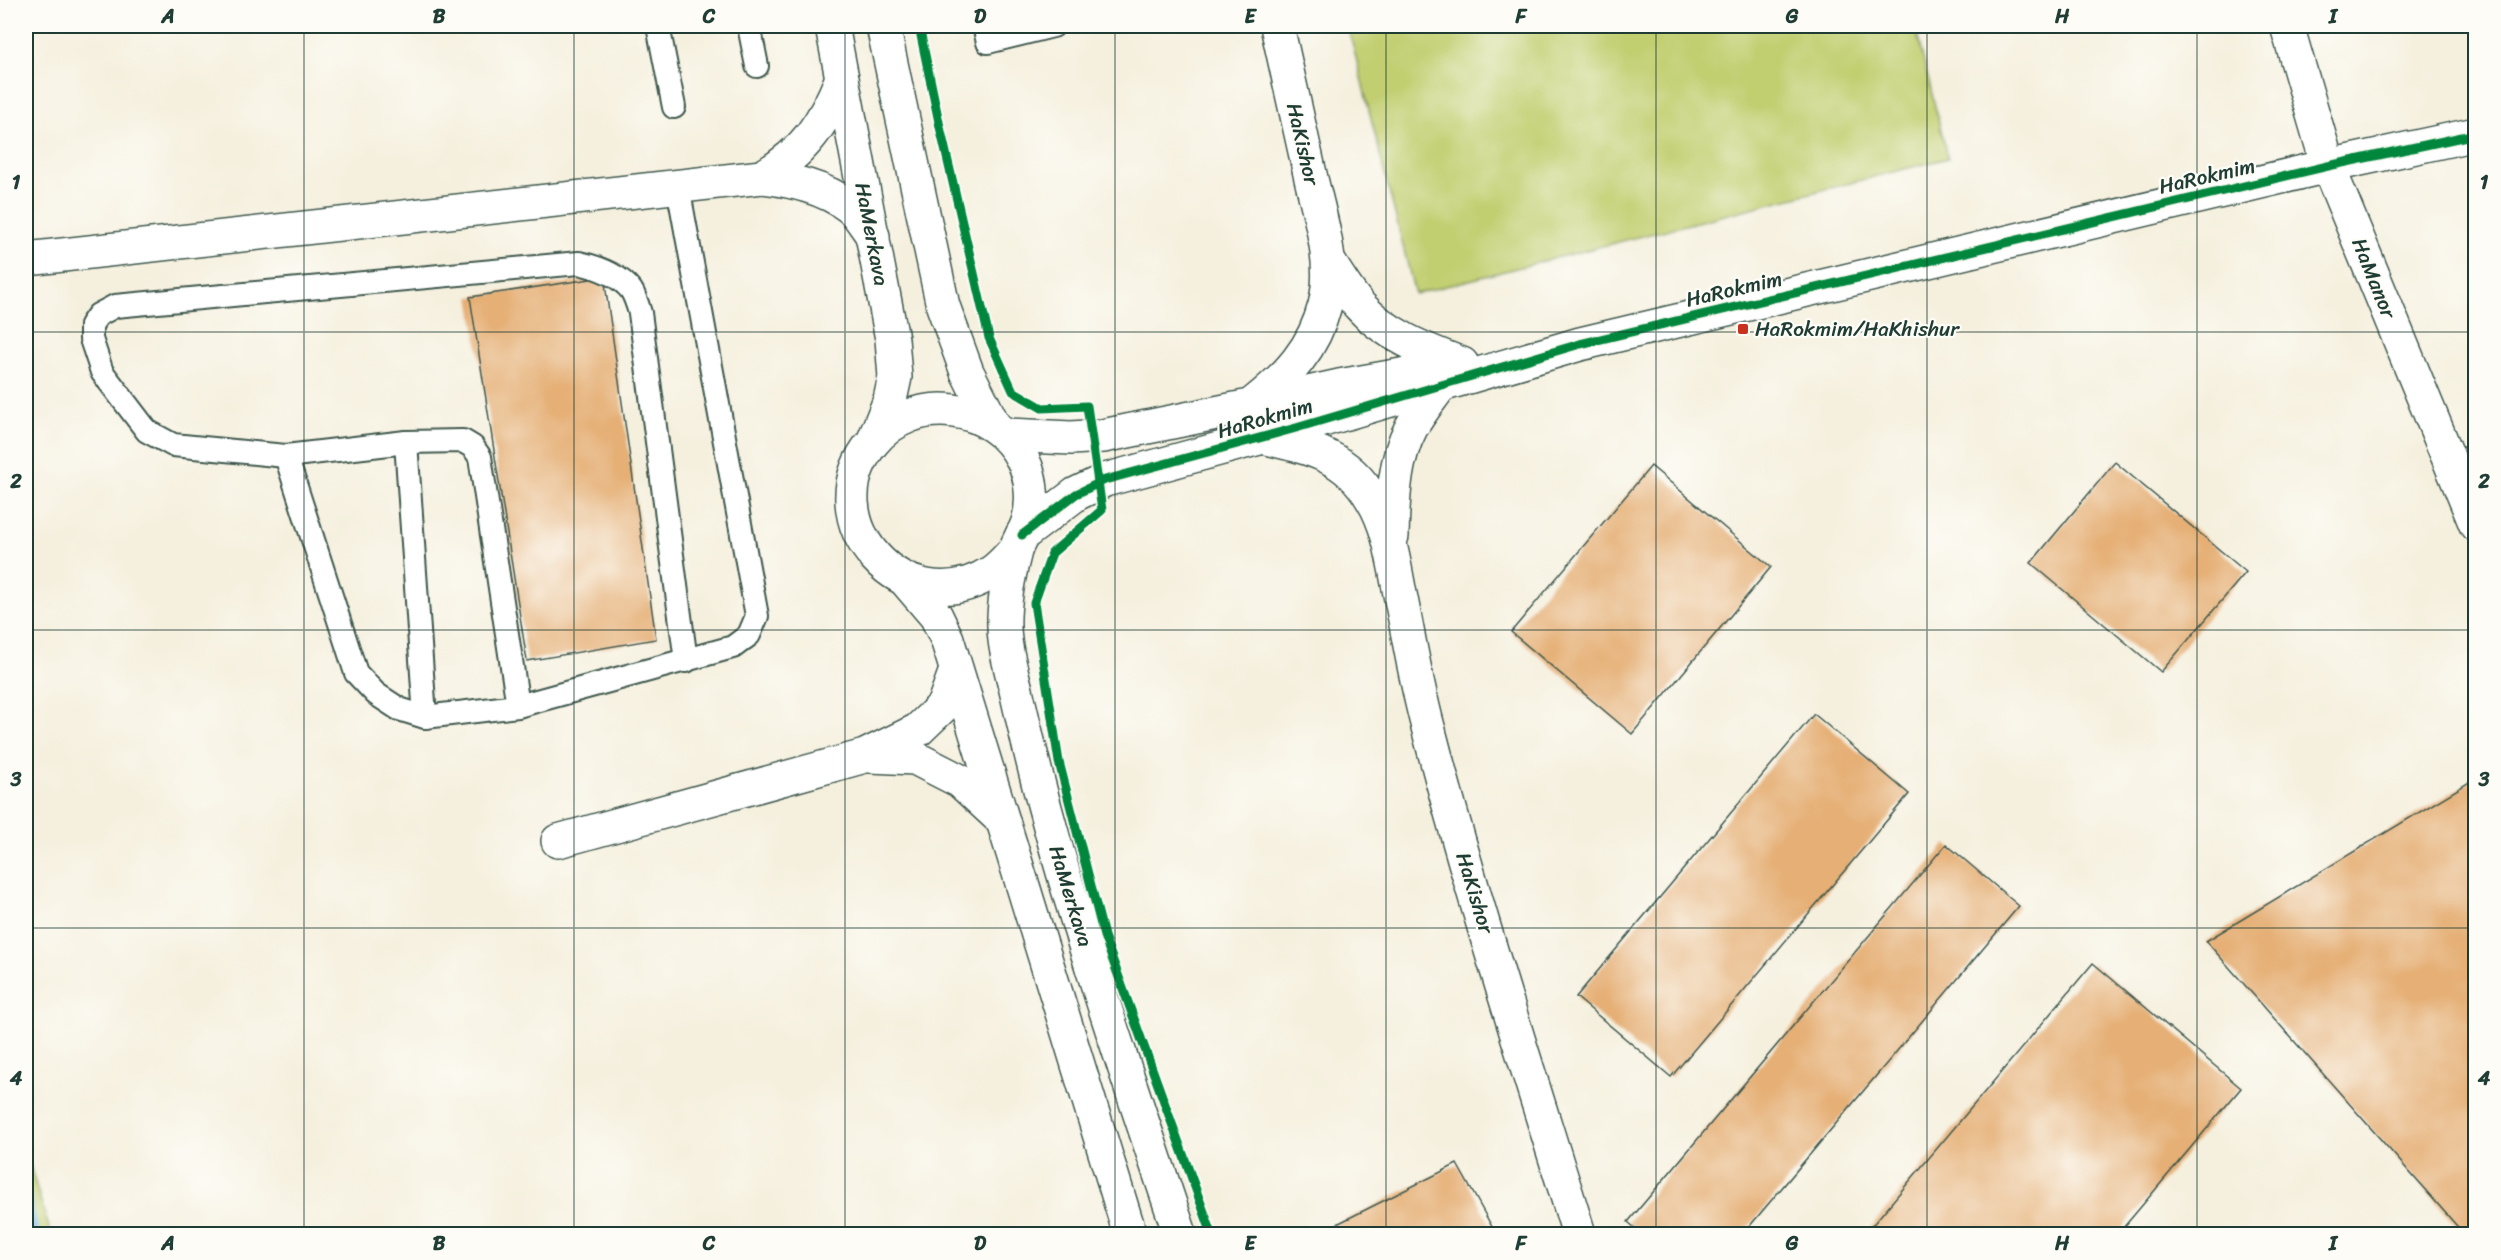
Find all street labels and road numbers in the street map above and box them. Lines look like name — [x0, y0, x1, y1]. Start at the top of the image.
street label: HaKishor — [1275, 99, 1331, 190]
street label: HaRokmim — [2155, 146, 2259, 206]
street label: HaMerkava — [843, 179, 901, 289]
street label: HaManor — [2341, 232, 2408, 325]
street label: HaRokmim — [1682, 259, 1786, 319]
street label: HaRokmim — [1213, 386, 1317, 450]
street label: HaMerkava — [1038, 840, 1105, 952]
street label: HaKishor — [1445, 847, 1506, 940]

